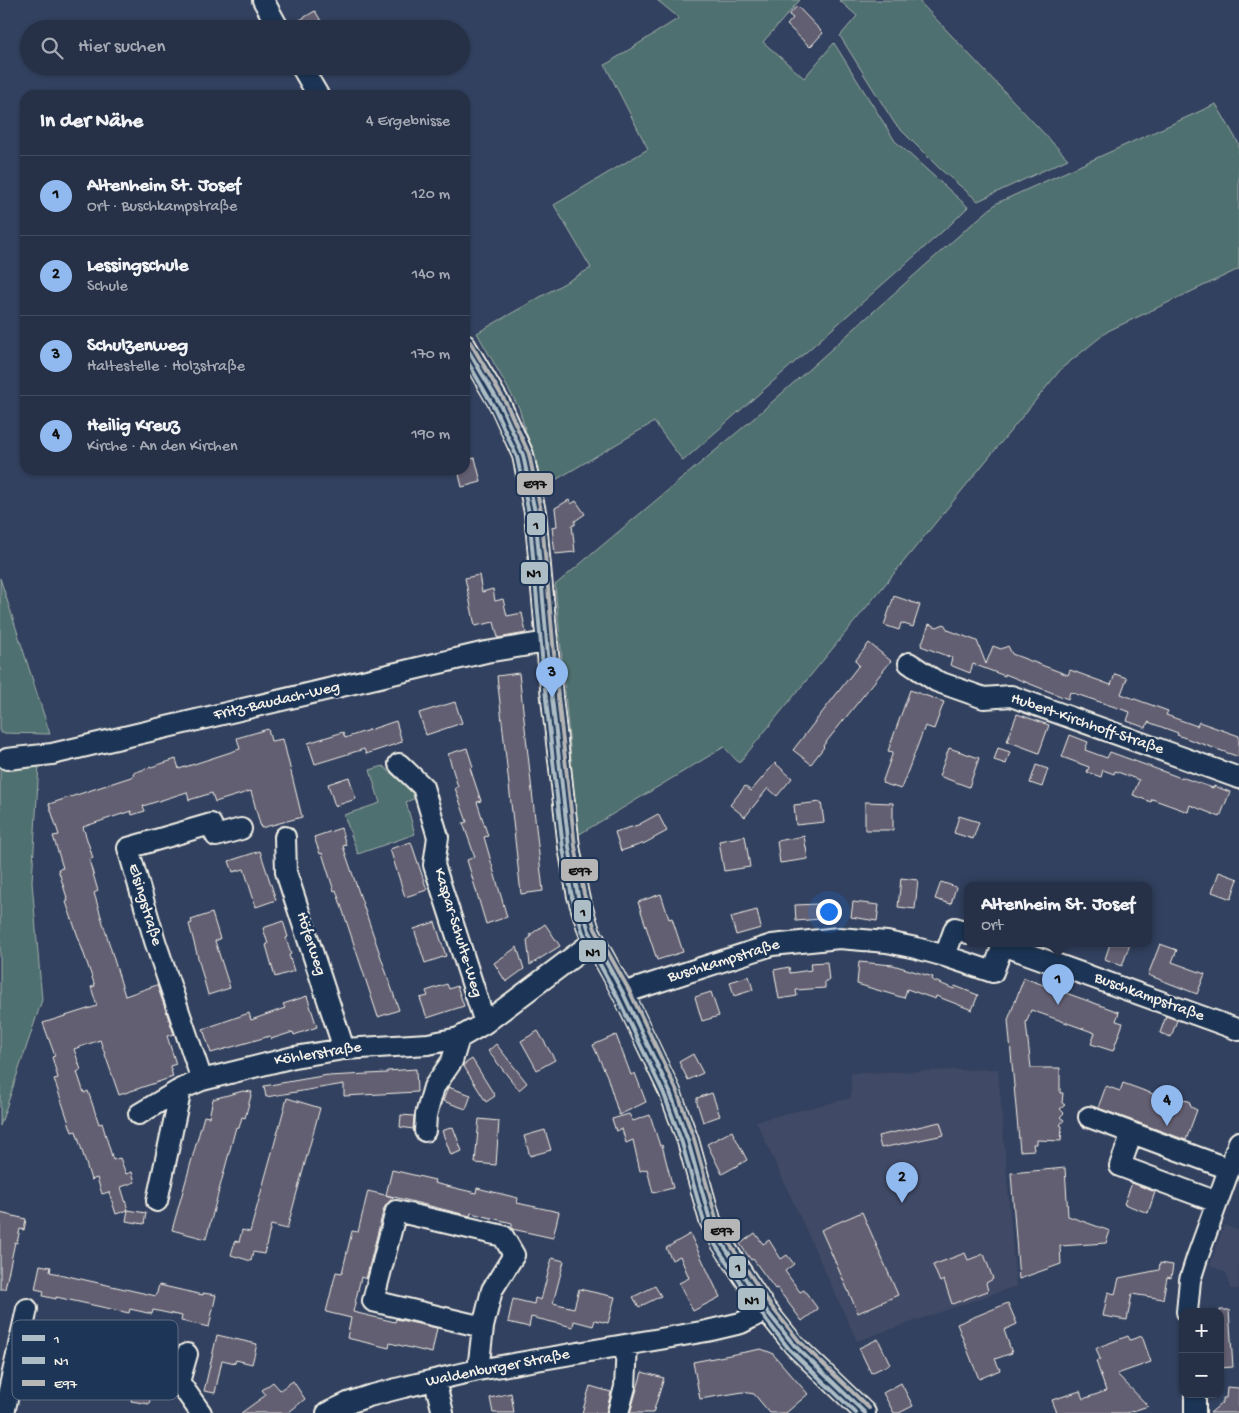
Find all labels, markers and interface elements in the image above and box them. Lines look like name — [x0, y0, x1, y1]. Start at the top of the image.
search box — [20, 20, 470, 75]
icon: search — [38, 34, 66, 62]
text: Hier suchen — [78, 36, 165, 59]
text: In der Nähe — [40, 110, 143, 135]
text: 4 Ergebnisse — [366, 113, 450, 132]
text: Altenheim St. Josef — [87, 175, 241, 198]
text: 1 — [53, 186, 59, 205]
text: 120 m — [411, 186, 450, 205]
text: Ort · Buschkampstraße — [87, 198, 237, 217]
text: Lessingschule — [87, 255, 188, 278]
text: 2 — [52, 266, 60, 285]
text: 140 m — [412, 266, 450, 285]
text: Schule — [87, 278, 128, 297]
text: Schulzenweg — [87, 335, 188, 358]
text: 3 — [52, 346, 60, 365]
text: 170 m — [411, 346, 450, 365]
text: Haltestelle · Holzstraße — [87, 358, 245, 377]
text: Heilig Kreuz — [87, 415, 180, 438]
text: 4 — [52, 426, 60, 445]
text: 190 m — [411, 426, 450, 445]
text: Kirche · An den Kirchen — [87, 438, 238, 457]
line badge: E97 — [516, 472, 554, 496]
text: E97 — [523, 477, 547, 494]
line badge: 1 — [526, 512, 546, 536]
text: 1 — [532, 518, 539, 535]
line badge: N1 — [520, 561, 549, 585]
text: N1 — [527, 566, 542, 583]
pin: 3 — [536, 657, 568, 698]
street label: Fritz-Baudach-Weg — [211, 678, 342, 726]
street label: Hubert-Kirchhoff-Straße — [1008, 690, 1167, 760]
line badge: E97 — [560, 858, 599, 882]
street label: Elsingstraße — [123, 862, 166, 949]
text: E97 — [568, 864, 592, 881]
street label: Kaspar-Schulte-Weg — [428, 866, 486, 1000]
popup — [964, 882, 1152, 947]
text: Altenheim St. Josef — [981, 894, 1135, 917]
line badge: 1 — [573, 899, 592, 923]
your location — [816, 899, 842, 925]
text: 1 — [579, 905, 586, 922]
street label: Höferweg — [291, 910, 329, 978]
text: Ort — [981, 917, 1003, 936]
street label: Buschkampstraße — [665, 936, 783, 988]
line badge: N1 — [578, 939, 607, 963]
text: N1 — [586, 945, 601, 962]
pin: 1 — [1042, 964, 1074, 1005]
street label: Buschkampstraße — [1090, 969, 1207, 1027]
street label: Köhlerstraße — [273, 1039, 364, 1071]
pin: 4 — [1151, 1085, 1183, 1126]
pin: 2 — [886, 1162, 918, 1203]
line badge: E97 — [703, 1218, 741, 1242]
text: E97 — [710, 1224, 734, 1241]
line badge: 1 — [728, 1255, 747, 1279]
text: 1 — [734, 1260, 741, 1277]
line badge: N1 — [737, 1287, 766, 1311]
text: N1 — [745, 1293, 760, 1310]
map controls — [1179, 1308, 1224, 1398]
button: + — [1179, 1308, 1224, 1353]
legend — [12, 1320, 178, 1400]
text: 1 — [53, 1332, 60, 1349]
street label: Waldenburger Straße — [424, 1346, 572, 1392]
button: − — [1179, 1353, 1224, 1398]
text: N1 — [54, 1354, 69, 1371]
text: E97 — [54, 1377, 78, 1394]

